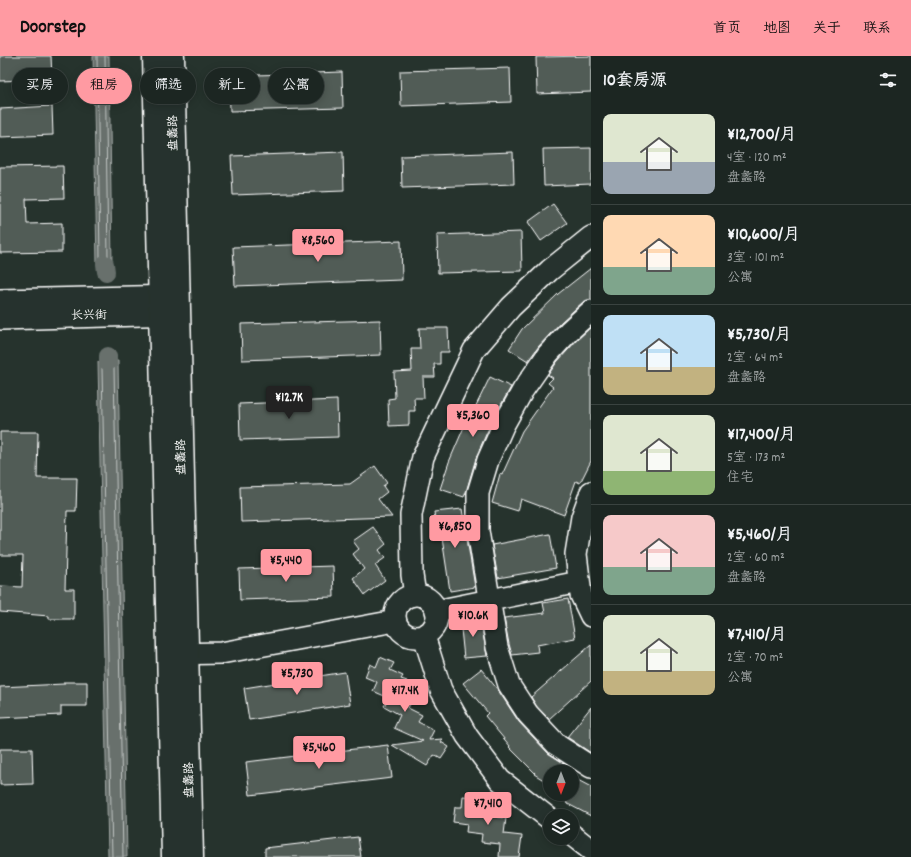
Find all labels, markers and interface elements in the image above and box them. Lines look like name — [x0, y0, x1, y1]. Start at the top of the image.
text: Doorstep — [20, 15, 86, 42]
text: 首页 — [713, 19, 741, 39]
text: 地图 — [763, 19, 791, 39]
text: 关于 — [813, 19, 841, 39]
text: 联系 — [863, 19, 891, 39]
chip: 买房 — [12, 68, 68, 104]
chip: 租房 — [76, 68, 132, 104]
chip: 筛选 — [140, 68, 196, 104]
chip: 新上 — [204, 68, 260, 104]
chip: 公寓 — [268, 68, 324, 104]
icon: filters — [877, 69, 899, 91]
text: 10套房源 — [603, 70, 667, 94]
street label: 盘蠡路 — [165, 115, 183, 151]
text: ¥12,700/月 — [727, 124, 797, 148]
icon: home — [635, 130, 683, 178]
text: 4室 · 120 m² — [727, 149, 787, 168]
text: 盘蠡路 — [727, 169, 766, 188]
text: ¥10,600/月 — [727, 224, 800, 248]
pin: ¥8,560 — [285, 229, 351, 263]
icon: home — [635, 231, 683, 279]
text: ¥8,560 — [301, 232, 335, 251]
text: 3室 · 101 m² — [727, 249, 784, 268]
text: 公寓 — [727, 269, 753, 288]
street label: 长兴街 — [71, 307, 107, 325]
text: ¥5,730/月 — [727, 324, 792, 348]
icon: home — [635, 331, 683, 379]
text: 2室 · 64 m² — [727, 349, 783, 368]
text: 盘蠡路 — [727, 369, 766, 388]
pin: ¥12.7K — [256, 386, 322, 420]
text: ¥12.7K — [275, 389, 303, 408]
pin: ¥5,360 — [440, 404, 506, 438]
text: ¥5,360 — [456, 407, 490, 426]
text: ¥17,400/月 — [727, 424, 796, 448]
icon: home — [635, 431, 683, 479]
street label: 盘蠡路 — [173, 439, 191, 475]
text: 5室 · 173 m² — [727, 449, 785, 468]
text: 住宅 — [727, 469, 753, 488]
pin: ¥6,850 — [422, 515, 488, 549]
text: ¥6,850 — [438, 518, 472, 537]
text: ¥5,460/月 — [727, 524, 793, 548]
icon: home — [635, 531, 683, 579]
pin: ¥5,440 — [253, 549, 319, 583]
text: 2室 · 60 m² — [727, 549, 785, 568]
text: ¥5,440 — [270, 552, 302, 571]
text: 盘蠡路 — [727, 569, 766, 588]
pin: ¥10.6K — [440, 604, 506, 638]
text: ¥10.6K — [458, 607, 488, 626]
text: ¥7,410/月 — [727, 624, 787, 648]
icon: home — [635, 631, 683, 679]
text: 2室 · 70 m² — [727, 649, 783, 668]
pin: ¥5,730 — [264, 662, 330, 696]
text: ¥5,730 — [281, 665, 313, 684]
text: 公寓 — [727, 669, 753, 688]
pin: ¥17.4K — [372, 679, 438, 713]
text: ¥17.4K — [391, 682, 419, 701]
pin: ¥5,460 — [286, 736, 352, 770]
text: ¥5,460 — [302, 739, 336, 758]
street label: 盘蠡路 — [181, 762, 199, 798]
north arrow — [543, 765, 579, 801]
map controls — [543, 765, 579, 845]
pin: ¥7,410 — [455, 792, 521, 826]
text: ¥7,410 — [473, 795, 503, 814]
button: layers — [543, 809, 579, 845]

